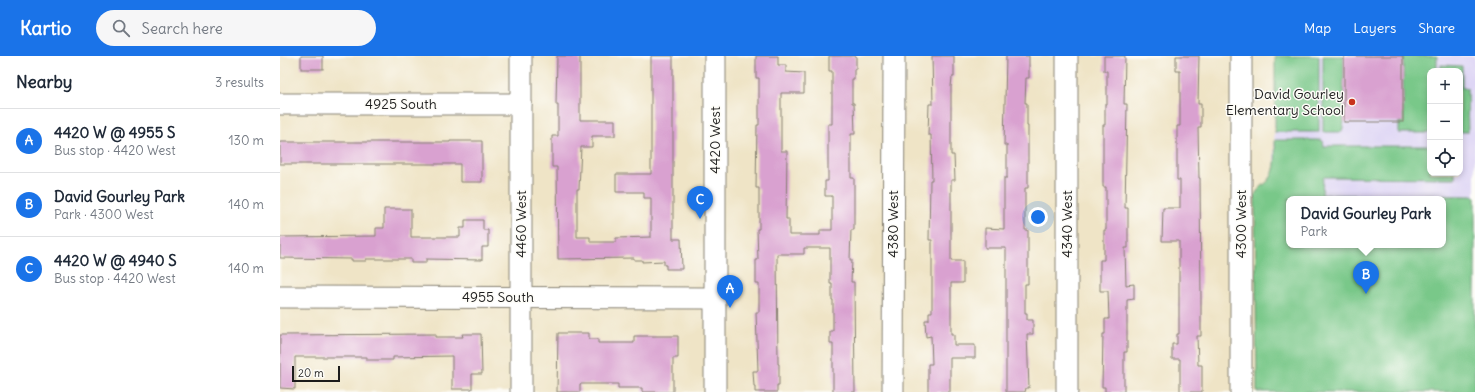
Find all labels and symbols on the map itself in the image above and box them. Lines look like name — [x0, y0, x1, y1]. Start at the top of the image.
place label: David Gourley Elementary School — [1226, 85, 1344, 119]
street label: 4925 South — [365, 95, 437, 113]
marker: David Gourley Elementary School — [1347, 97, 1357, 107]
street label: 4420 West — [706, 106, 724, 174]
pin: C — [687, 186, 713, 219]
street label: 4300 West — [1232, 189, 1250, 258]
street label: 4460 West — [512, 190, 530, 258]
street label: 4380 West — [884, 190, 902, 258]
street label: 4340 West — [1058, 190, 1076, 258]
your location — [1028, 207, 1048, 227]
pin: B — [1353, 261, 1379, 294]
pin: A — [717, 275, 743, 308]
street label: 4955 South — [462, 288, 534, 306]
scale bar — [292, 364, 340, 383]

